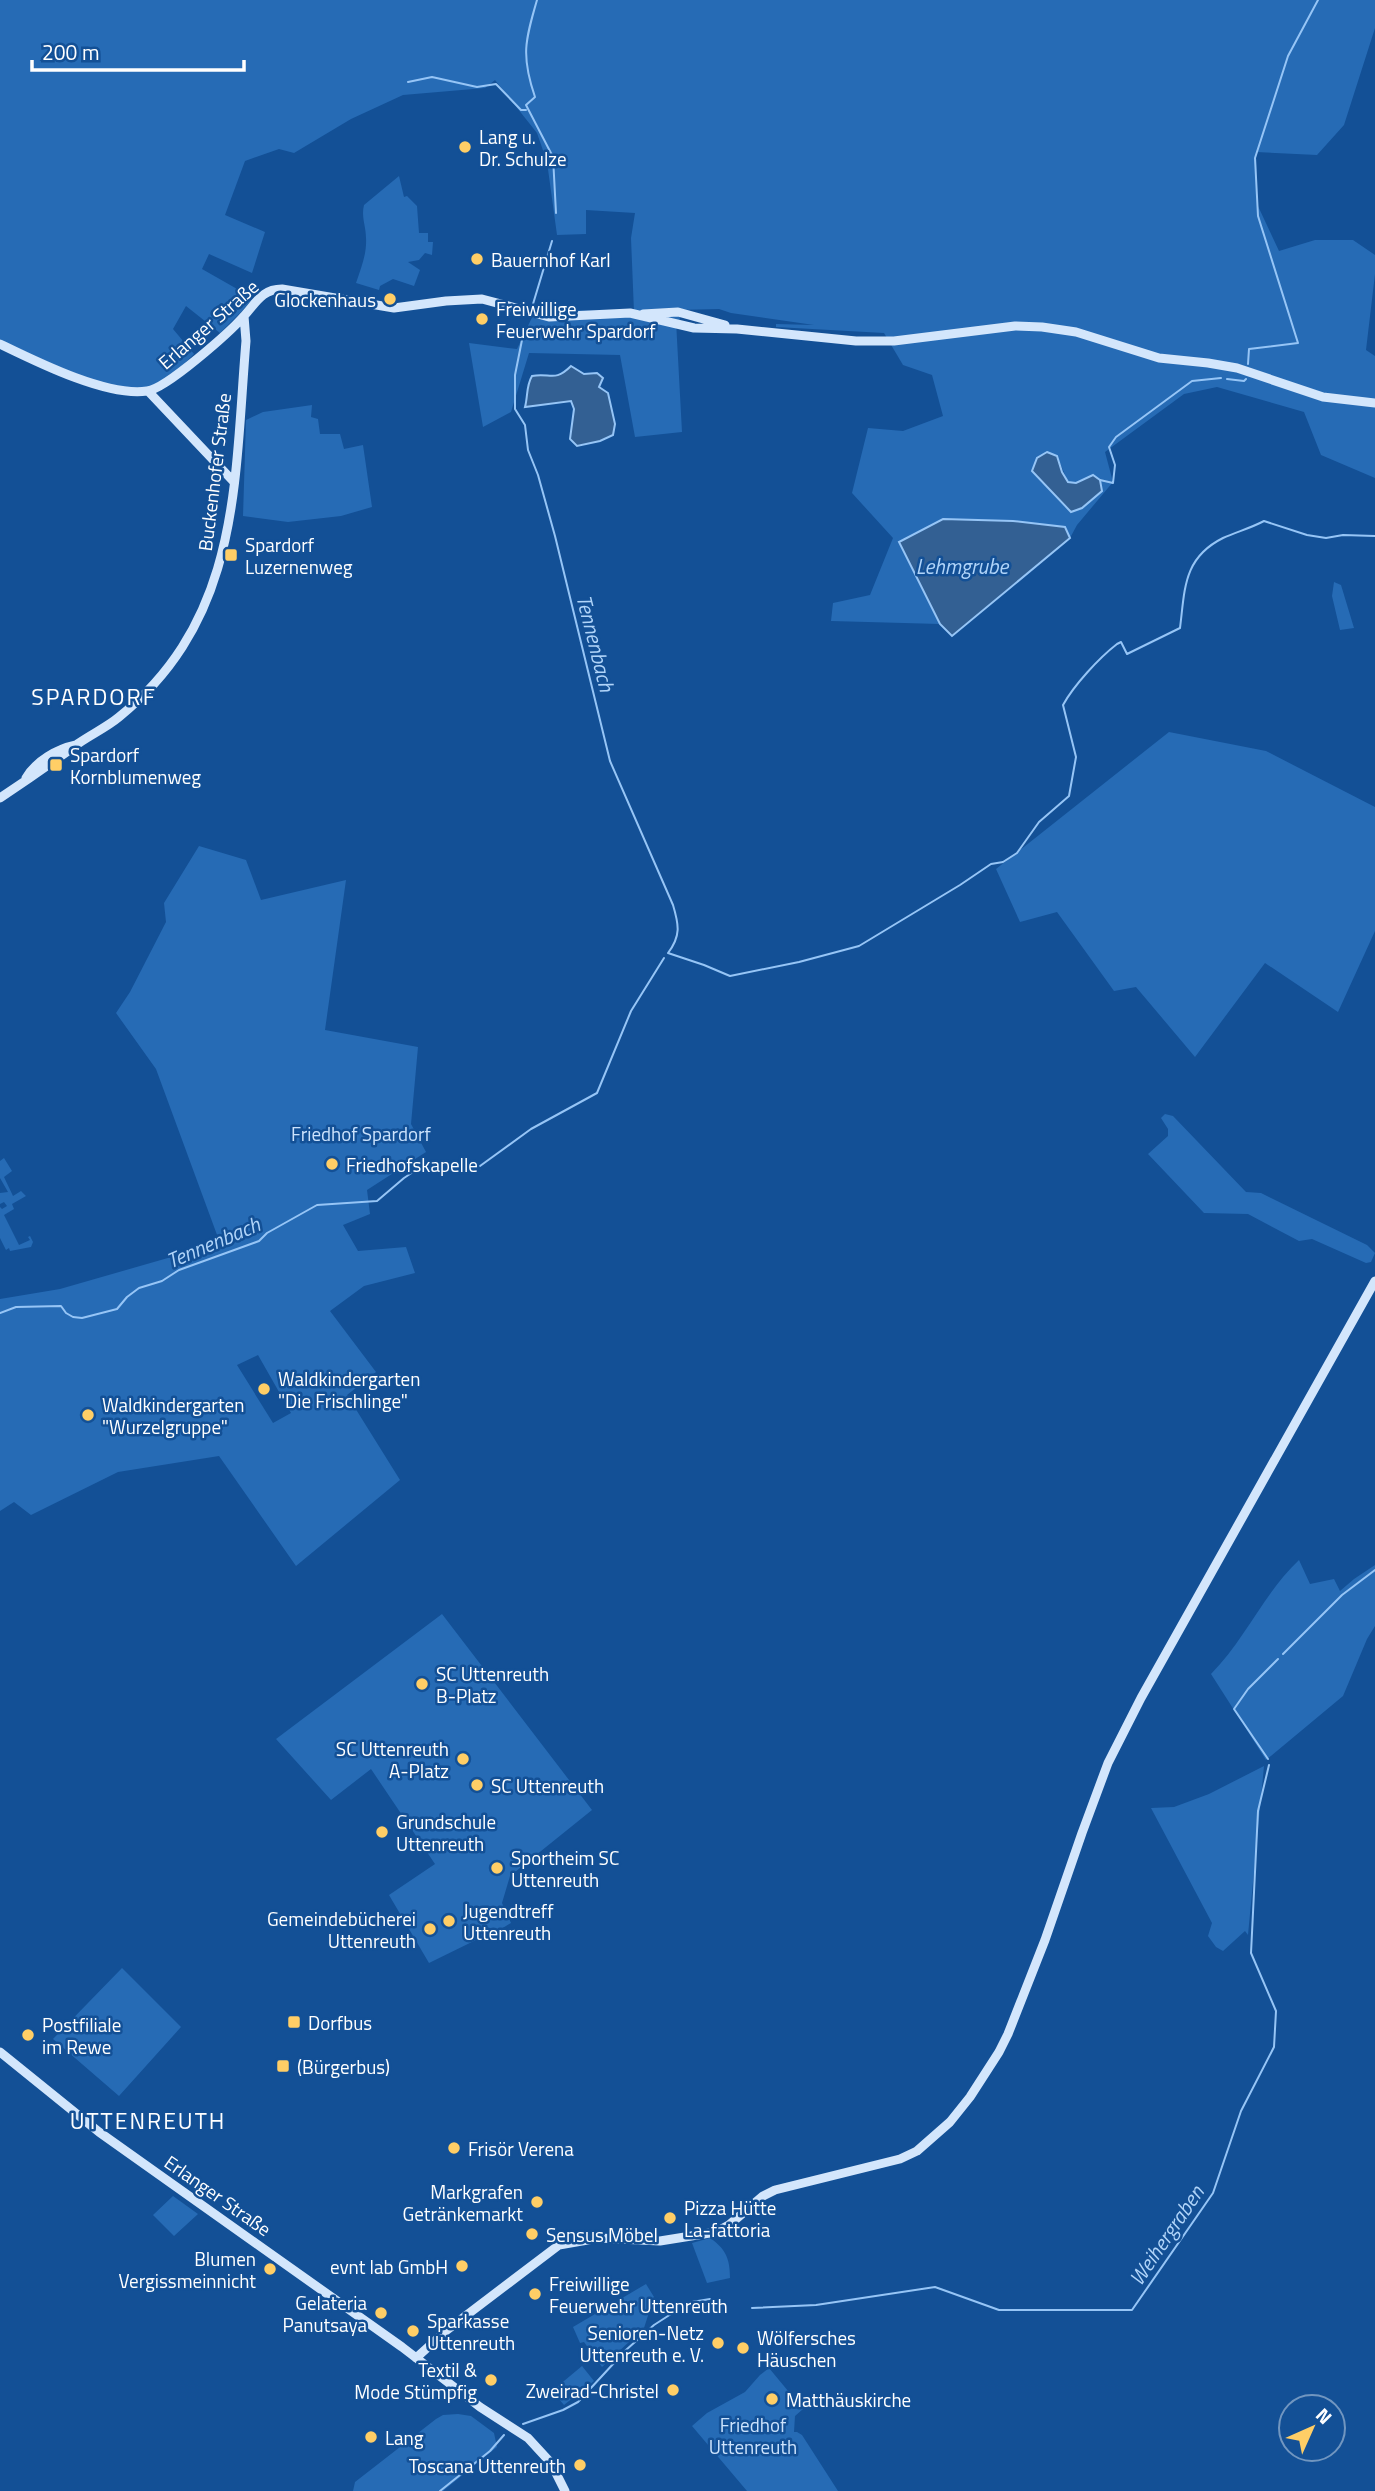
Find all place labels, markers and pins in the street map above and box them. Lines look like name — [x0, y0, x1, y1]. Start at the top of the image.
place label: Lang u. Dr. Schulze — [479, 122, 567, 173]
marker: Lang u. Dr. Schulze — [457, 139, 473, 155]
place label: Bauernhof Karl — [491, 245, 611, 274]
marker: Bauernhof Karl — [469, 251, 485, 267]
place label: Glockenhaus — [274, 285, 376, 314]
marker: Glockenhaus — [382, 291, 398, 307]
place label: Freiwillige Feuerwehr Spardorf — [496, 294, 656, 345]
marker: Freiwillige Feuerwehr Spardorf — [474, 311, 490, 327]
place label: Spardorf Luzernenweg — [245, 530, 353, 581]
marker: Spardorf Luzernenweg — [223, 547, 239, 563]
place label: Spardorf Kornblumenweg — [70, 740, 201, 791]
marker: Spardorf Kornblumenweg — [48, 757, 64, 773]
place label: Friedhofskapelle — [346, 1150, 478, 1179]
marker: Friedhofskapelle — [324, 1156, 340, 1172]
place label: Waldkindergarten "Die Frischlinge" — [278, 1364, 420, 1415]
marker: Waldkindergarten "Die Frischlinge" — [256, 1381, 272, 1397]
place label: Waldkindergarten "Wurzelgruppe" — [102, 1390, 244, 1441]
marker: Waldkindergarten "Wurzelgruppe" — [80, 1407, 96, 1423]
place label: SC Uttenreuth B-Platz — [436, 1659, 549, 1710]
marker: SC Uttenreuth B-Platz — [414, 1676, 430, 1692]
place label: SC Uttenreuth A-Platz — [336, 1734, 449, 1785]
marker: SC Uttenreuth A-Platz — [455, 1751, 471, 1767]
place label: SC Uttenreuth — [491, 1771, 604, 1800]
marker: SC Uttenreuth — [469, 1777, 485, 1793]
place label: Grundschule Uttenreuth — [396, 1807, 496, 1858]
marker: Grundschule Uttenreuth — [374, 1824, 390, 1840]
place label: Sportheim SC Uttenreuth — [511, 1843, 619, 1894]
marker: Sportheim SC Uttenreuth — [489, 1860, 505, 1876]
place label: Jugendtreff Uttenreuth — [463, 1896, 554, 1947]
place label: Gemeindebücherei Uttenreuth — [267, 1904, 416, 1955]
marker: Jugendtreff Uttenreuth — [441, 1913, 457, 1929]
marker: Gemeindebücherei Uttenreuth — [422, 1921, 438, 1937]
place label: Dorfbus — [308, 2008, 372, 2037]
place label: Postfiliale im Rewe — [42, 2010, 121, 2061]
marker: Dorfbus — [286, 2014, 302, 2030]
marker: Postfiliale im Rewe — [20, 2027, 36, 2043]
place label: (Bürgerbus) — [297, 2052, 390, 2081]
marker: (Bürgerbus) — [275, 2058, 291, 2074]
place label: Frisör Verena — [468, 2134, 574, 2163]
marker: Frisör Verena — [446, 2140, 462, 2156]
place label: Markgrafen Getränkemarkt — [403, 2177, 523, 2228]
place label: Pizza Hütte La-fattoria — [684, 2193, 776, 2244]
marker: Markgrafen Getränkemarkt — [529, 2194, 545, 2210]
marker: Pizza Hütte La-fattoria — [662, 2210, 678, 2226]
place label: Sensus Möbel — [546, 2220, 658, 2249]
marker: Sensus Möbel — [524, 2226, 540, 2242]
place label: Blumen Vergissmeinnicht — [119, 2244, 256, 2295]
place label: evnt lab GmbH — [330, 2252, 448, 2281]
marker: evnt lab GmbH — [454, 2258, 470, 2274]
marker: Blumen Vergissmeinnicht — [262, 2261, 278, 2277]
place label: Freiwillige Feuerwehr Uttenreuth — [549, 2269, 728, 2320]
marker: Freiwillige Feuerwehr Uttenreuth — [527, 2286, 543, 2302]
place label: Gelateria Panutsaya — [283, 2288, 367, 2339]
marker: Gelateria Panutsaya — [373, 2305, 389, 2321]
place label: Sparkasse Uttenreuth — [427, 2306, 515, 2357]
place label: Senioren-Netz Uttenreuth e. V. — [579, 2318, 704, 2369]
marker: Sparkasse Uttenreuth — [405, 2323, 421, 2339]
place label: Wölfersches Häuschen — [757, 2323, 856, 2374]
marker: Senioren-Netz Uttenreuth e. V. — [710, 2335, 726, 2351]
marker: Wölfersches Häuschen — [735, 2340, 751, 2356]
place label: Textil & Mode Stümpfig — [354, 2355, 477, 2406]
marker: Textil & Mode Stümpfig — [483, 2372, 499, 2388]
place label: Zweirad-Christel — [526, 2376, 659, 2405]
marker: Zweirad-Christel — [665, 2382, 681, 2398]
place label: Matthäuskirche — [786, 2385, 911, 2414]
marker: Matthäuskirche — [764, 2391, 780, 2407]
place label: Lang — [385, 2423, 424, 2452]
marker: Lang — [363, 2429, 379, 2445]
place label: Toscana Uttenreuth — [409, 2451, 566, 2480]
marker: Toscana Uttenreuth — [572, 2457, 588, 2473]

